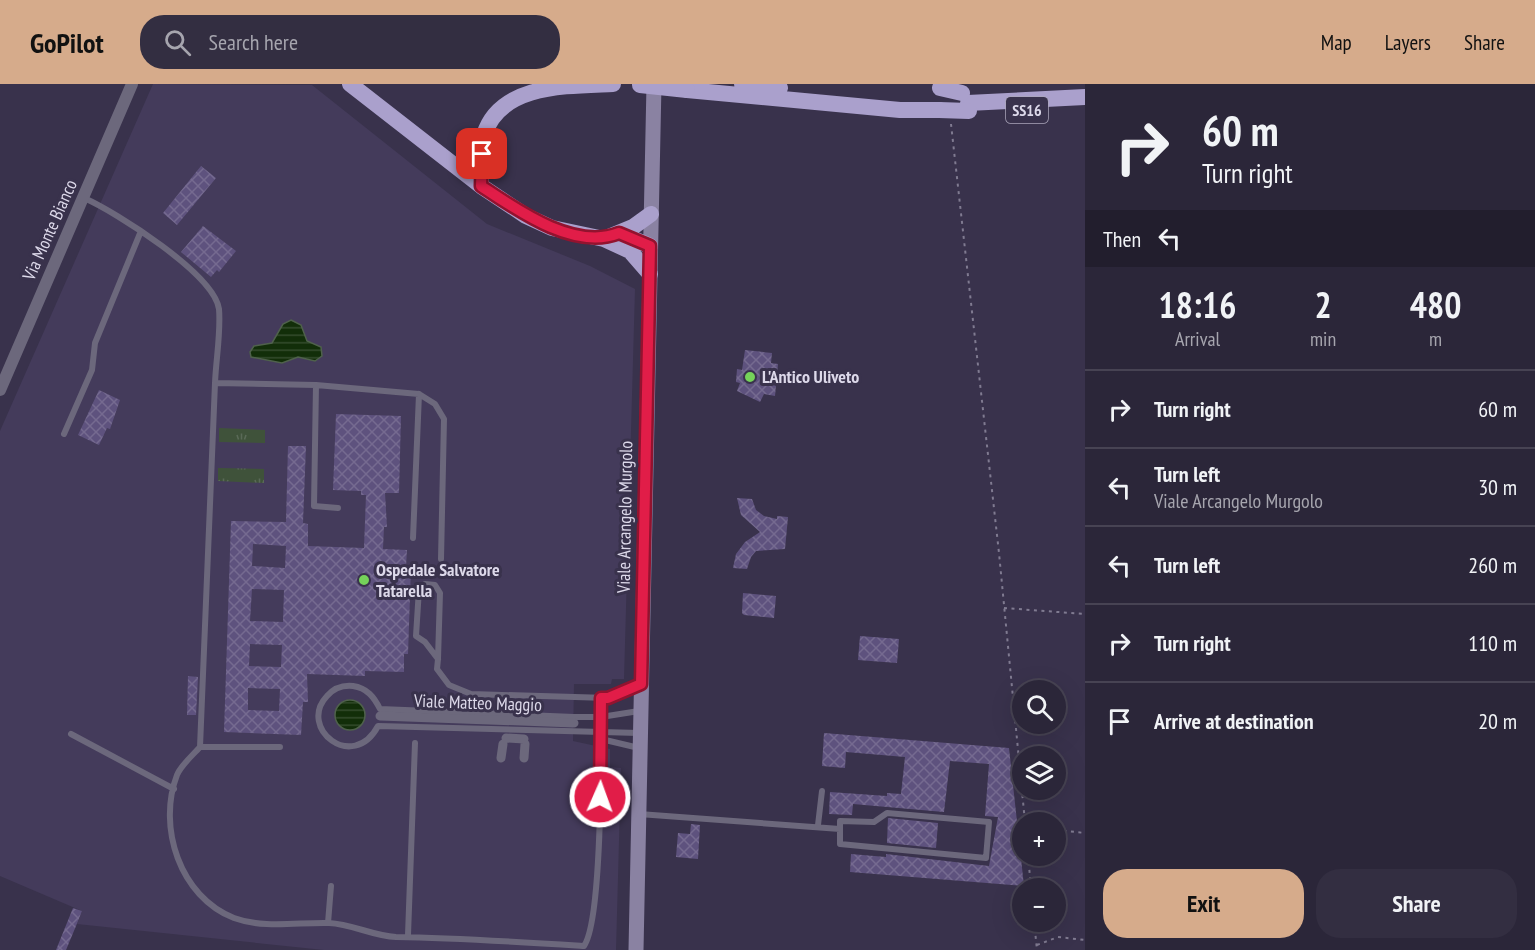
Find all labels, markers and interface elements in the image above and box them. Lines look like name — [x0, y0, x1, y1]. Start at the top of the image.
search box — [140, 15, 560, 69]
text: GoPilot — [30, 24, 104, 61]
icon: search — [161, 26, 194, 59]
text: Search here — [209, 28, 298, 56]
text: Map — [1321, 29, 1352, 56]
text: Layers — [1385, 29, 1431, 56]
text: Share — [1464, 29, 1505, 56]
road number: SS16 — [1006, 97, 1048, 123]
text: 60 m — [1202, 103, 1279, 158]
icon: right — [1103, 108, 1181, 186]
pin — [456, 128, 507, 179]
icon: arrive — [465, 137, 498, 170]
text: Turn right — [1202, 156, 1293, 190]
street label: Via Monte Bianco — [17, 176, 82, 285]
icon: left — [1153, 222, 1186, 255]
text: Then — [1103, 225, 1141, 253]
text: 18:16 — [1159, 281, 1236, 328]
text: 2 — [1314, 281, 1332, 328]
text: 480 — [1410, 281, 1461, 328]
text: Arrival — [1175, 326, 1220, 352]
text: min — [1310, 326, 1336, 352]
text: m — [1429, 326, 1442, 352]
place label: L'Antico Uliveto — [762, 365, 859, 388]
marker: L'Antico Uliveto — [743, 370, 757, 384]
icon: right — [1103, 393, 1136, 426]
text: Turn right — [1154, 395, 1231, 423]
text: 60 m — [1478, 395, 1517, 423]
street label: Viale Arcangelo Murgolo — [612, 441, 637, 594]
text: Turn left — [1154, 460, 1220, 488]
icon: left — [1103, 471, 1136, 504]
text: 30 m — [1478, 473, 1517, 501]
text: Viale Arcangelo Murgolo — [1154, 488, 1323, 514]
icon: left — [1103, 549, 1136, 582]
text: Turn left — [1154, 551, 1220, 579]
text: 260 m — [1468, 551, 1517, 579]
place label: Ospedale Salvatore Tatarella — [376, 558, 500, 602]
marker: Ospedale Salvatore Tatarella — [357, 573, 371, 587]
icon: right — [1103, 627, 1136, 660]
text: Turn right — [1154, 629, 1231, 657]
text: 110 m — [1468, 629, 1517, 657]
map controls — [1012, 680, 1066, 932]
button: search — [1012, 680, 1066, 734]
street label: Viale Matteo Maggio — [413, 689, 543, 716]
icon: arrive — [1103, 705, 1136, 738]
text: Arrive at destination — [1154, 707, 1314, 735]
text: 20 m — [1478, 707, 1517, 735]
button: layers — [1012, 746, 1066, 800]
position arrow — [568, 765, 632, 829]
button: + — [1012, 812, 1066, 866]
button: Exit — [1103, 869, 1304, 938]
button: Share — [1316, 869, 1517, 938]
button: − — [1012, 878, 1066, 932]

